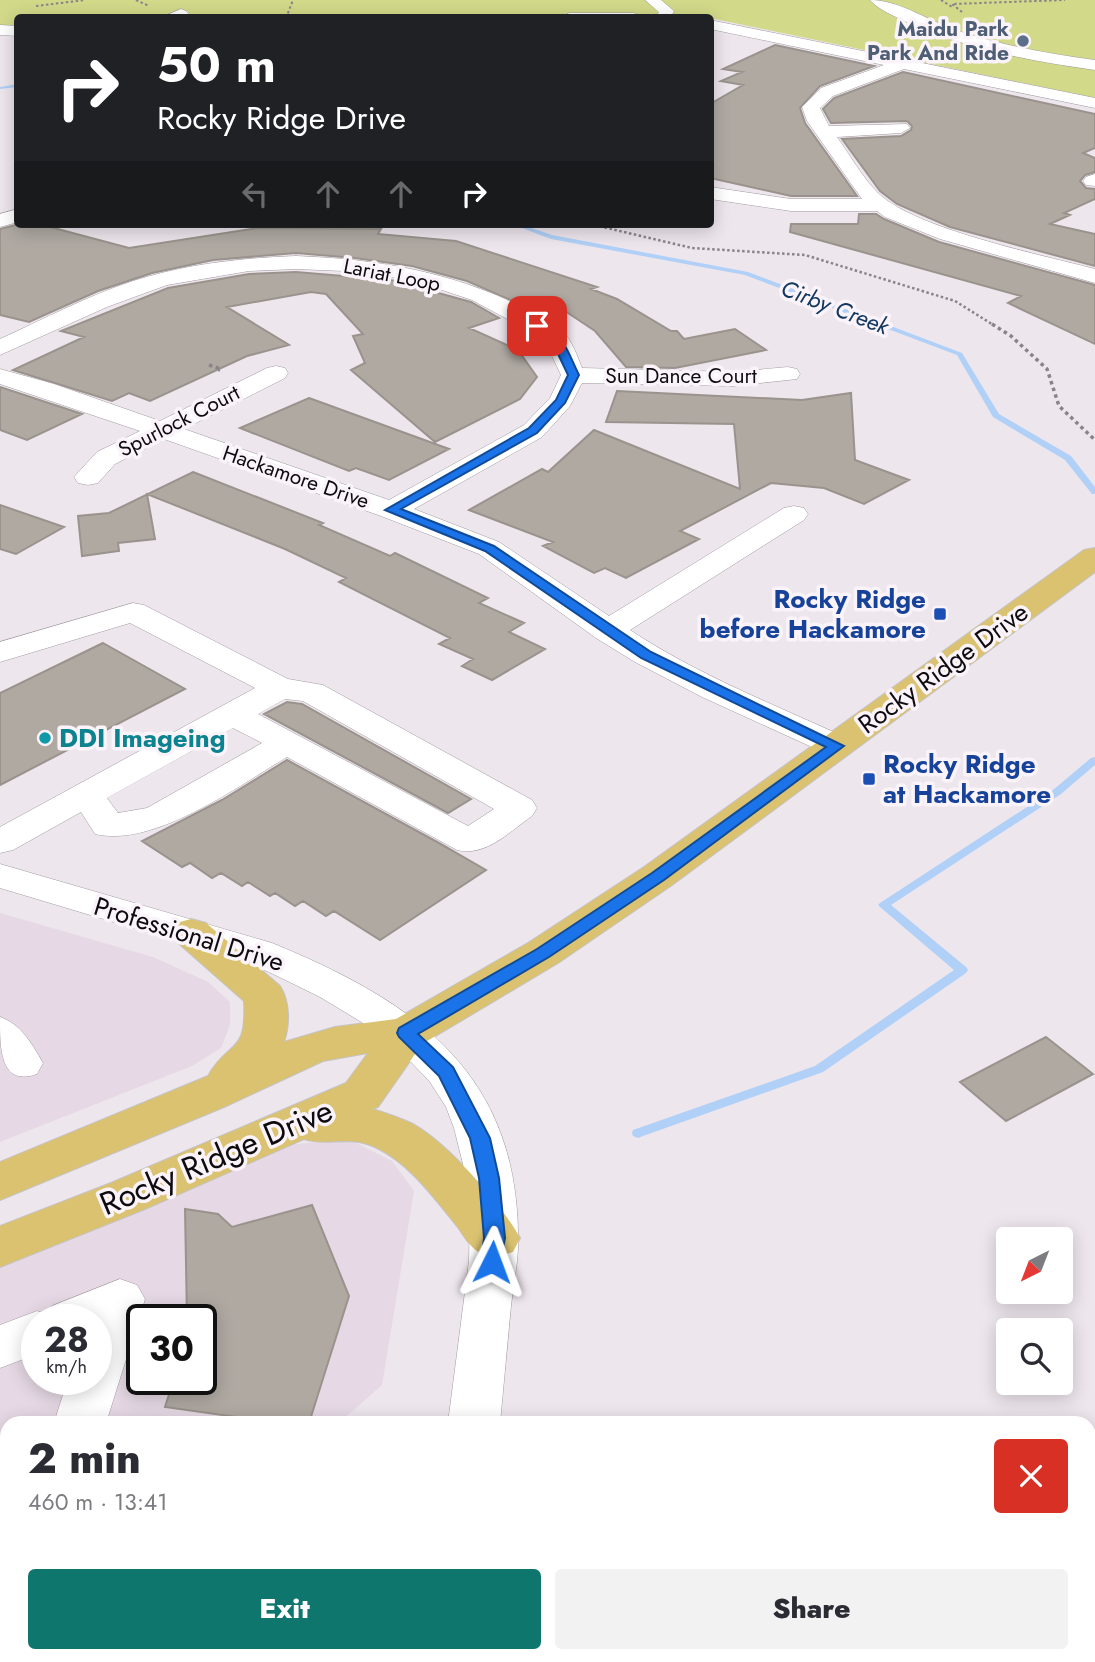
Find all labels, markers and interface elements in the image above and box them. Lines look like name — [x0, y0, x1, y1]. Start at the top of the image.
place label: Maidu Park Park And Ride — [867, 14, 1009, 68]
text: 50 m — [157, 30, 276, 100]
marker: Maidu Park Park And Ride — [1015, 33, 1031, 49]
icon: right — [42, 42, 133, 133]
text: Rocky Ridge Drive — [157, 95, 406, 141]
icon: left — [236, 175, 274, 213]
icon: ahead — [309, 175, 347, 213]
icon: ahead — [382, 175, 420, 213]
icon: right — [455, 175, 493, 213]
street label: Lariat Loop — [341, 251, 443, 299]
water label: Cirby Creek — [776, 271, 895, 344]
pin — [507, 296, 567, 356]
icon: arrive — [518, 307, 556, 345]
street label: Sun Dance Court — [605, 361, 757, 391]
street label: Spurlock Court — [113, 378, 245, 464]
street label: Hackamore Drive — [219, 438, 373, 516]
place label: Rocky Ridge before Hackamore — [700, 580, 926, 648]
street label: Rocky Ridge Drive — [850, 593, 1036, 743]
marker: Rocky Ridge before Hackamore — [932, 606, 948, 622]
place label: DDI Imageing — [59, 719, 226, 757]
marker: DDI Imageing — [37, 730, 53, 746]
place label: Rocky Ridge at Hackamore — [883, 745, 1051, 813]
marker: Rocky Ridge at Hackamore — [861, 771, 877, 787]
street label: Professional Drive — [89, 887, 289, 981]
street label: Rocky Ridge Drive — [92, 1087, 340, 1227]
position arrow — [455, 1225, 529, 1299]
north arrow — [996, 1227, 1073, 1304]
map controls — [996, 1227, 1073, 1395]
speed limit sign: 30 — [126, 1304, 217, 1395]
text: 28 — [44, 1315, 89, 1365]
button: search — [996, 1318, 1073, 1395]
text: km/h — [46, 1354, 87, 1380]
text: 2 min — [28, 1428, 141, 1489]
button: close — [994, 1439, 1068, 1513]
text: 460 m · 13:41 — [28, 1485, 168, 1519]
button: Exit — [28, 1569, 541, 1649]
button: Share — [555, 1569, 1068, 1649]

